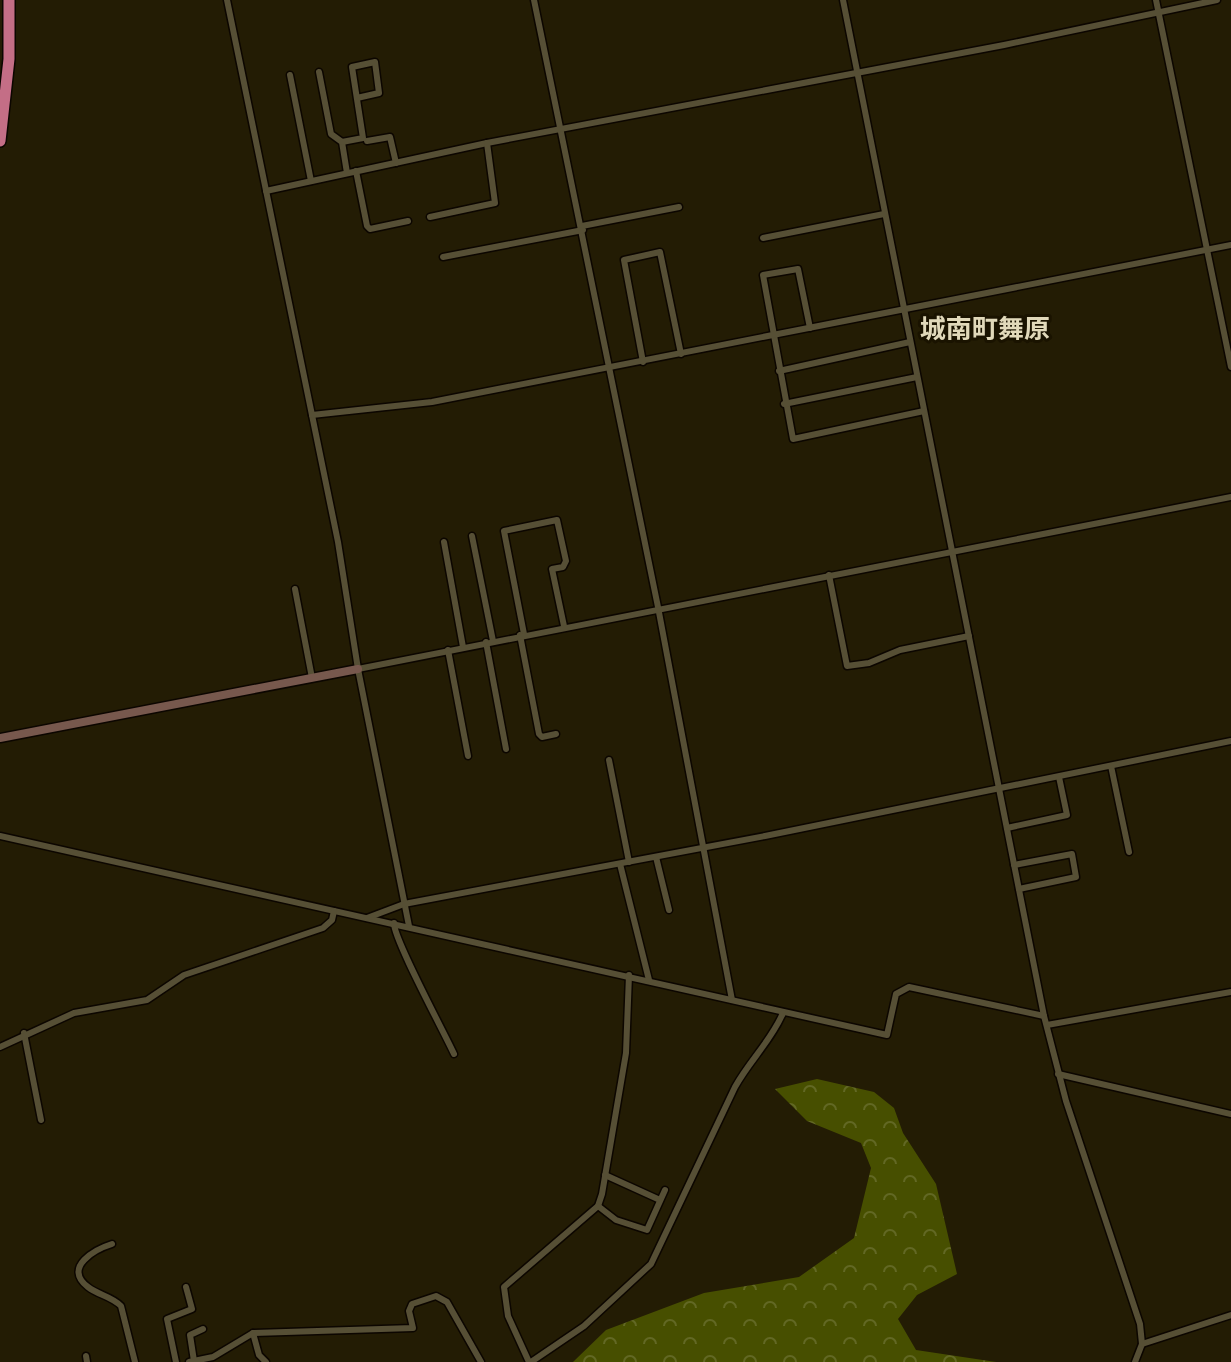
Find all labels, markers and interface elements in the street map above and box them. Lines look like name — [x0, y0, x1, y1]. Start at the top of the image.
district label: 城南町舞原 — [920, 312, 1050, 345]

